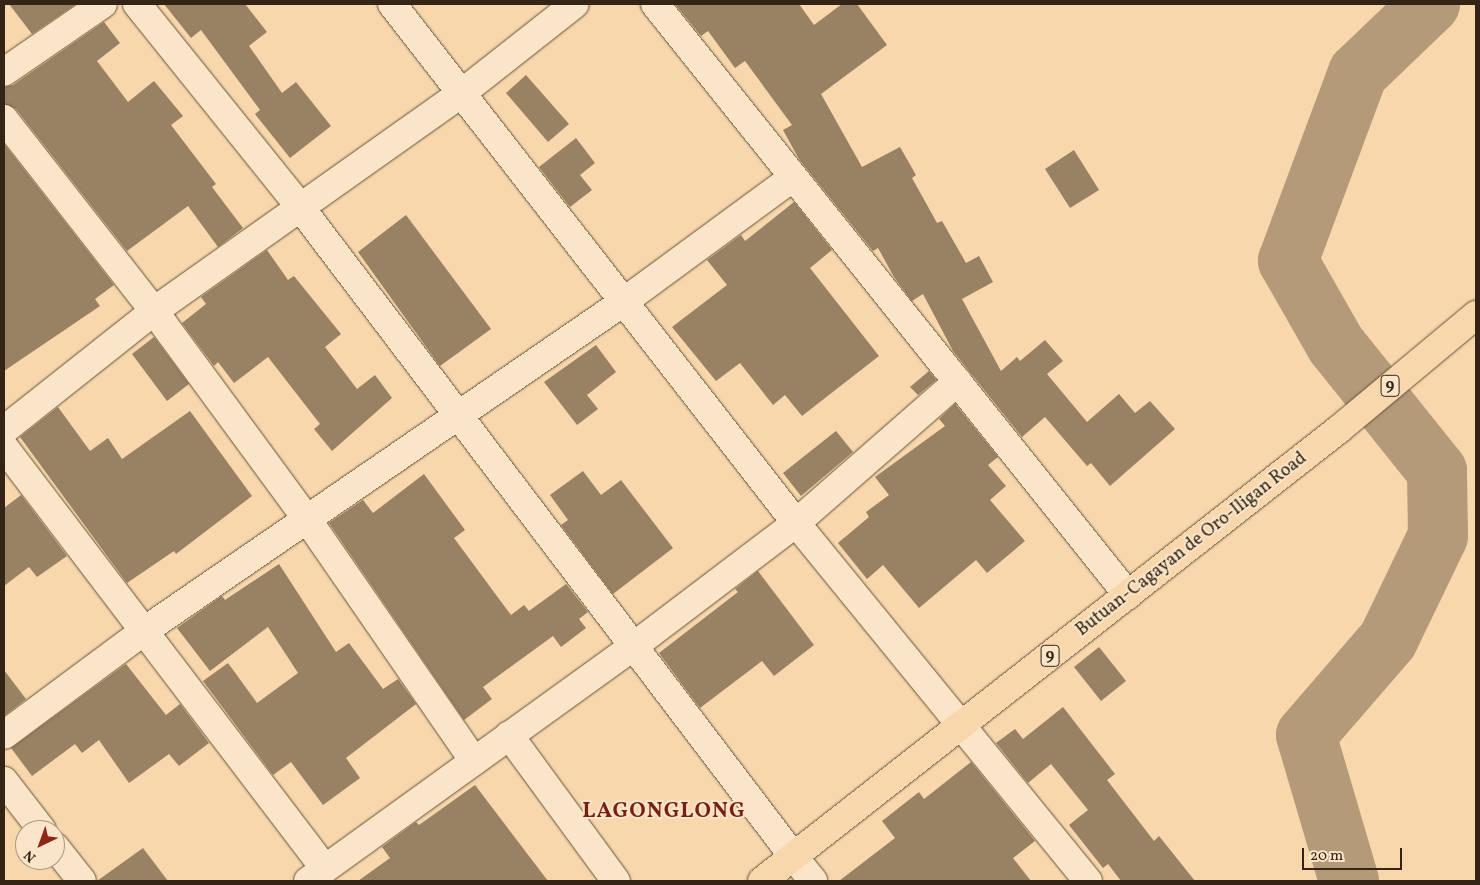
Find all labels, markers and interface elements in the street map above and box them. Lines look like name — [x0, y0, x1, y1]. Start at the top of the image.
road number: 9 — [1380, 372, 1400, 400]
street label: Butuan-Cagayan de Oro-Iligan Road — [1072, 448, 1312, 642]
road number: 9 — [1040, 642, 1060, 669]
district label: LAGONGLONG — [581, 799, 747, 825]
north arrow — [15, 820, 65, 870]
scale bar — [1305, 838, 1405, 870]
text: N — [20, 845, 40, 866]
text: 20 m — [1310, 846, 1343, 867]

